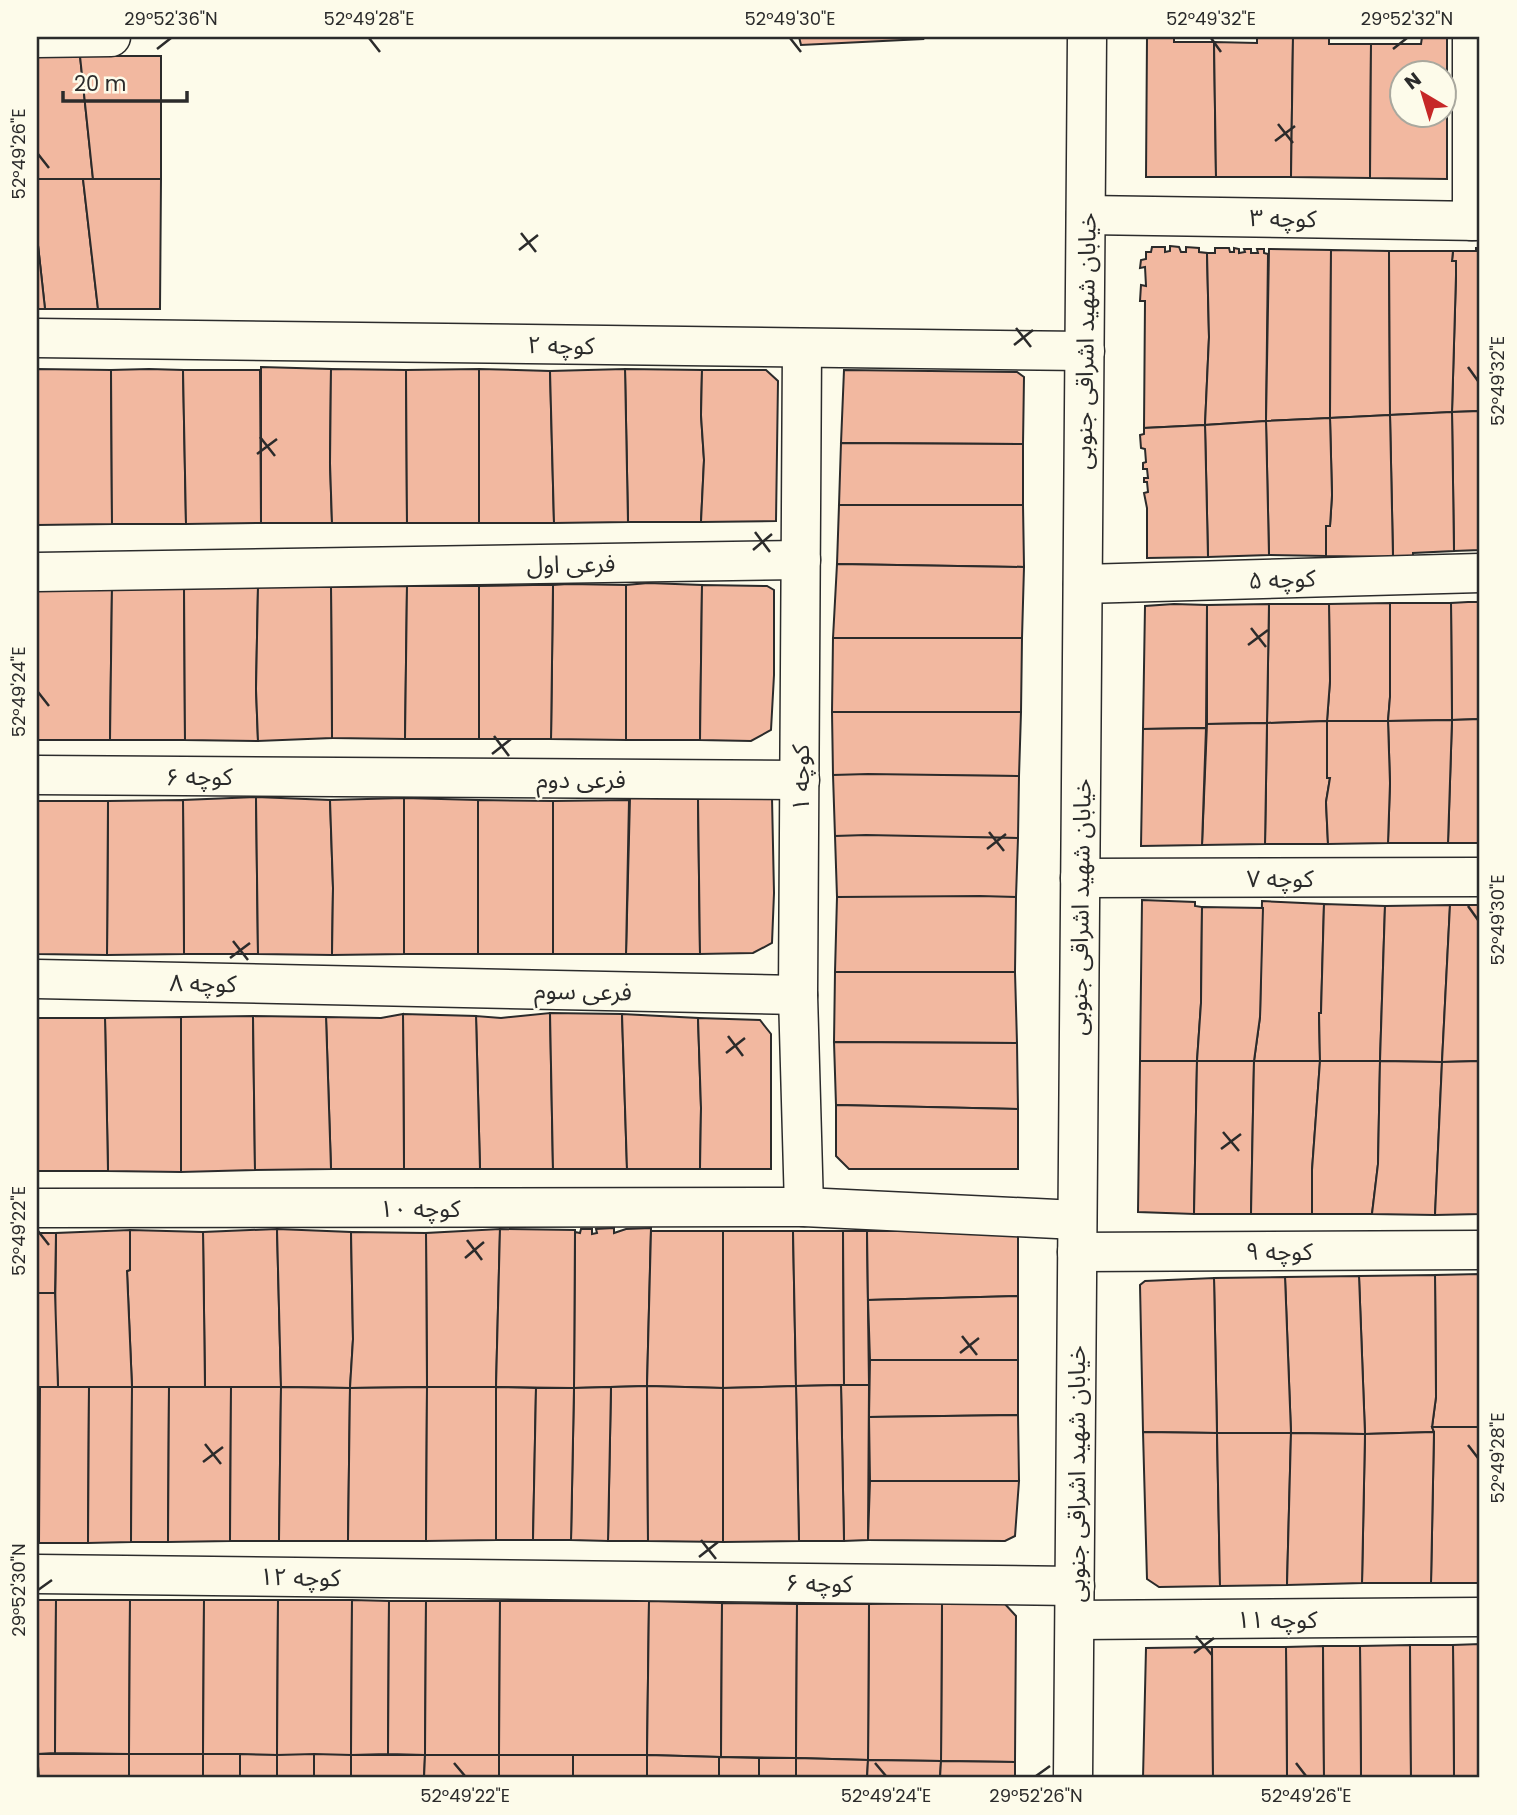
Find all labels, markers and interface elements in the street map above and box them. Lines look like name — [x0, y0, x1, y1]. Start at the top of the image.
text: 29°52'36"N — [124, 6, 218, 31]
text: 52°49'28"E — [324, 6, 414, 31]
text: 52°49'30"E — [745, 6, 835, 31]
text: 52°49'32"E — [1166, 6, 1256, 31]
text: 29°52'32"N — [1361, 6, 1453, 31]
scale bar — [63, 60, 187, 104]
north arrow — [1388, 60, 1458, 130]
text: N — [1399, 66, 1427, 96]
text: 20 m — [74, 69, 127, 98]
text: 52°49'26"E — [6, 109, 31, 199]
street label: کوچه ۳ — [1249, 201, 1318, 235]
street label: خیابان شهید اشراقی جنوبی — [1066, 212, 1104, 470]
street label: کوچه ۲ — [527, 328, 596, 362]
text: 52°49'32"E — [1485, 336, 1510, 426]
street label: فرعی اول — [526, 547, 616, 581]
street label: کوچه ۵ — [1248, 561, 1317, 597]
text: 52°49'24"E — [6, 647, 31, 737]
street label: کوچه ۱ — [784, 743, 817, 812]
street label: کوچه ۶ — [165, 760, 234, 793]
street label: فرعی دوم — [536, 763, 626, 798]
street label: خیابان شهید اشراقی جنوبی — [1061, 778, 1099, 1036]
street label: کوچه ۷ — [1246, 862, 1315, 895]
text: 52°49'30"E — [1485, 875, 1510, 965]
street label: کوچه ۸ — [169, 966, 238, 1000]
street label: فرعی سوم — [534, 974, 632, 1010]
text: 52°49'22"E — [6, 1186, 31, 1276]
street label: کوچه ۱۰ — [380, 1192, 462, 1225]
street label: کوچه ۹ — [1245, 1235, 1314, 1268]
street label: خیابان شهید اشراقی جنوبی — [1060, 1345, 1093, 1603]
text: 52°49'28"E — [1485, 1413, 1510, 1503]
text: 29°52'30"N — [6, 1543, 31, 1637]
street label: کوچه ۱۲ — [259, 1560, 342, 1594]
street label: کوچه ۶ — [785, 1566, 854, 1600]
street label: کوچه ۱۱ — [1237, 1603, 1319, 1636]
text: 52°49'22"E — [420, 1783, 510, 1808]
text: 52°49'24"E — [841, 1783, 931, 1808]
text: 29°52'26"N — [989, 1783, 1083, 1808]
text: 52°49'26"E — [1261, 1783, 1351, 1808]

